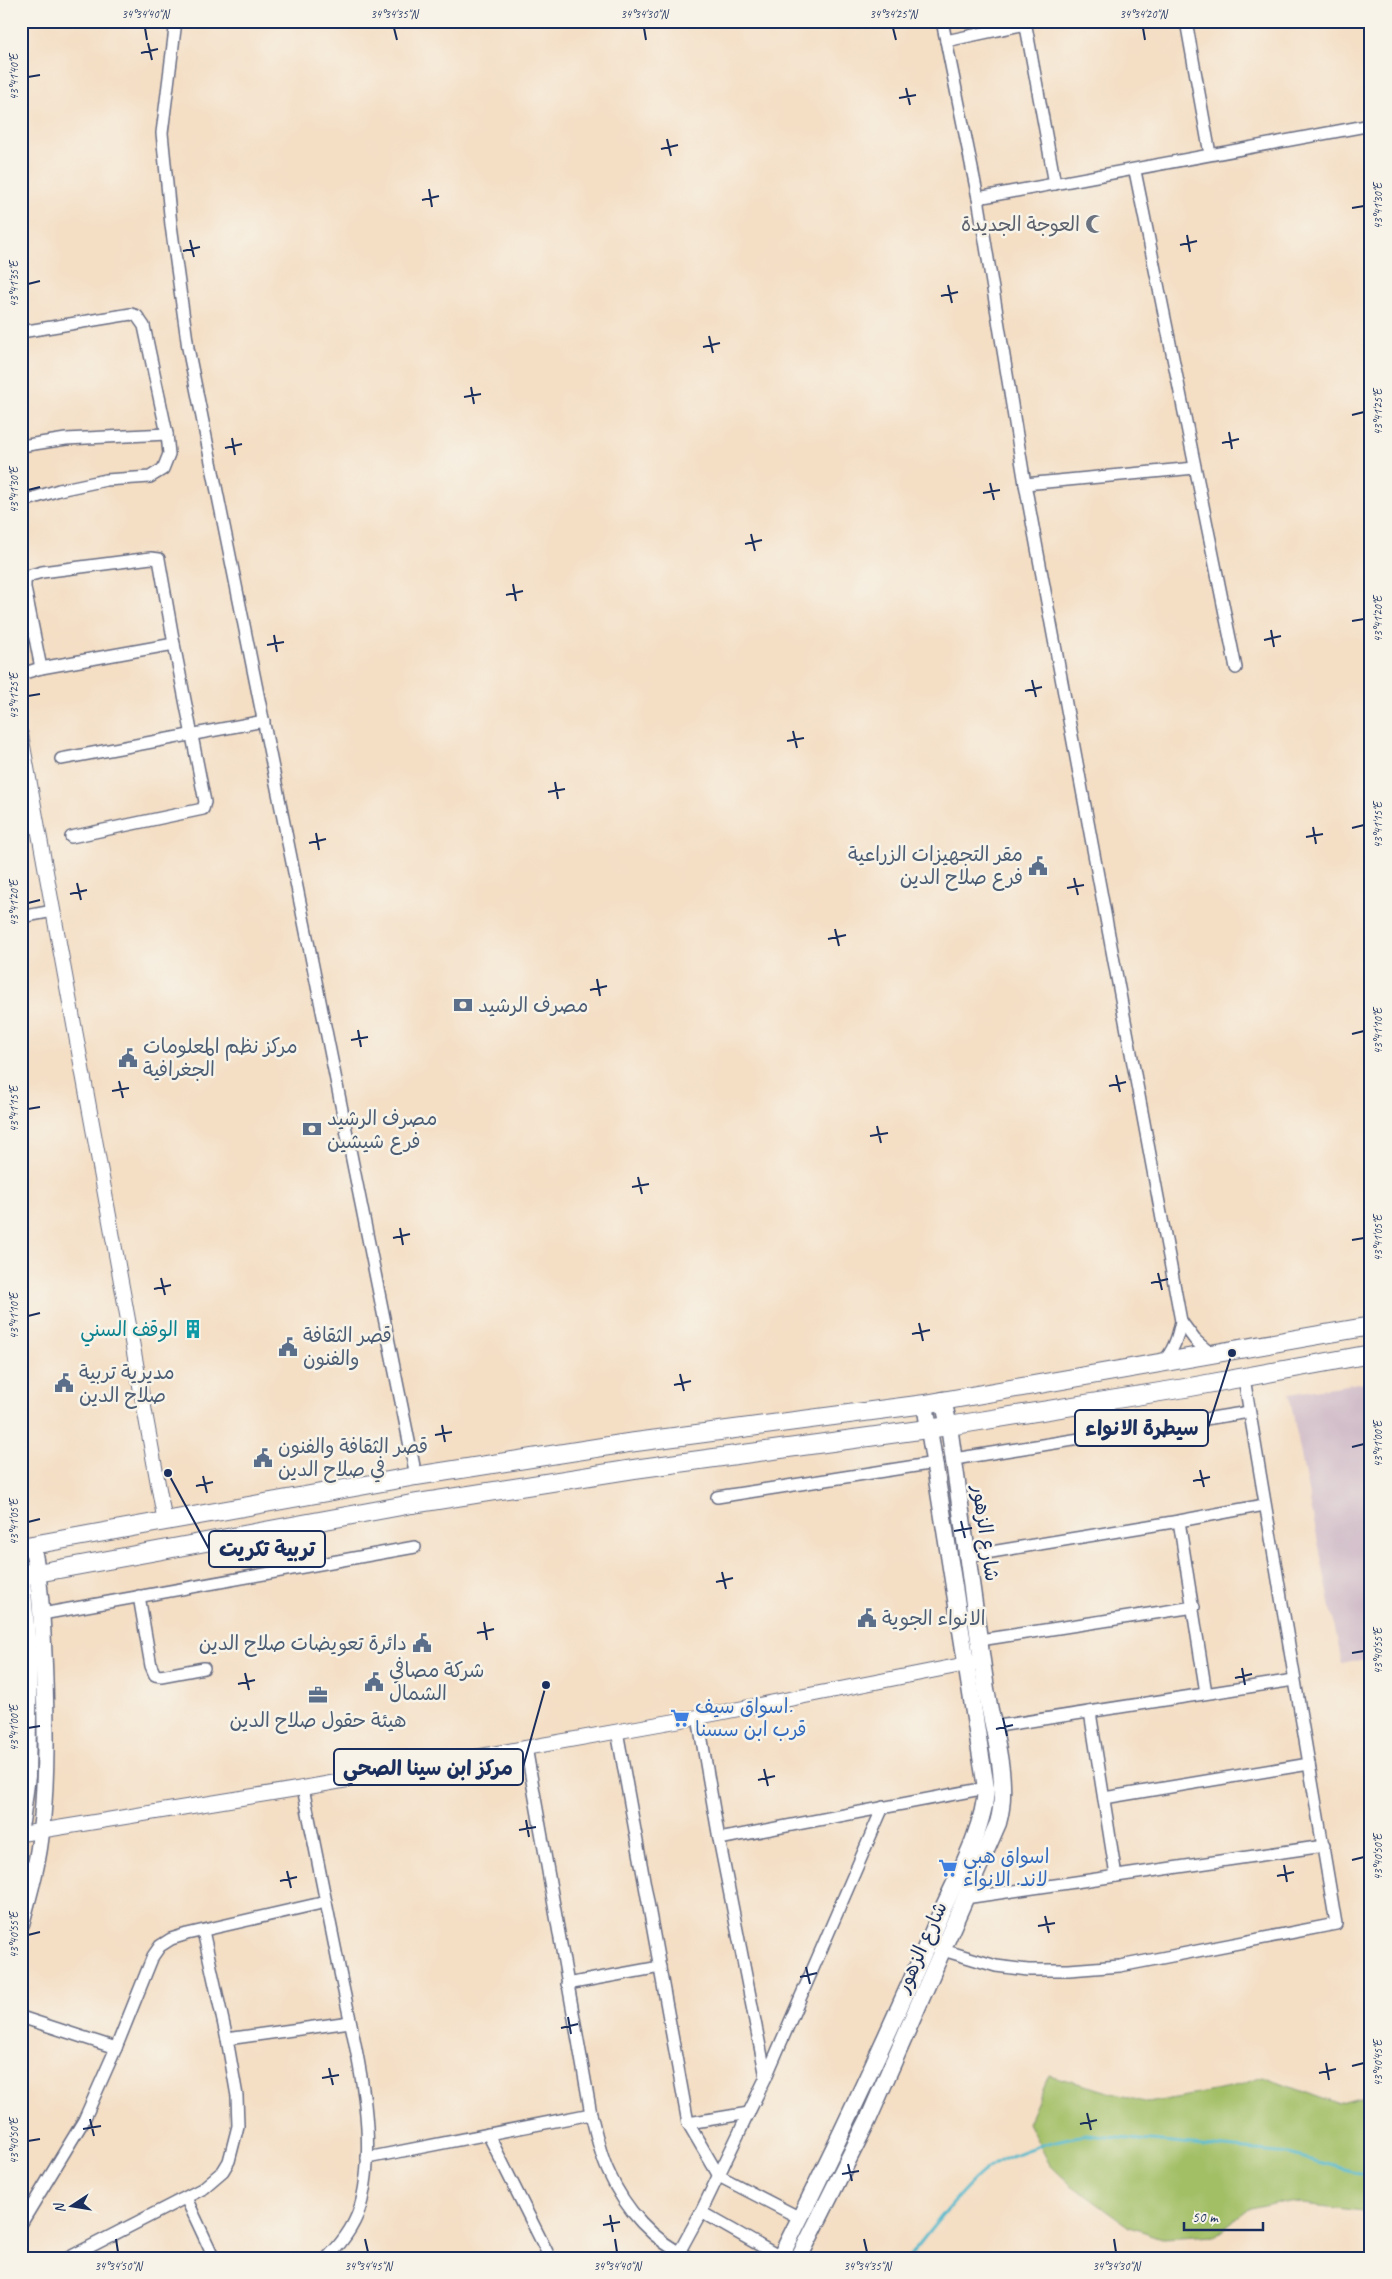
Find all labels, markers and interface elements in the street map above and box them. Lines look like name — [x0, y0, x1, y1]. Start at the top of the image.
text: 34°34'40"N — [121, 6, 170, 22]
text: 34°34'35"N — [370, 6, 419, 22]
text: 34°34'30"N — [620, 6, 669, 22]
text: 34°34'25"N — [869, 6, 918, 22]
text: 34°34'20"N — [1119, 6, 1168, 22]
text: 43°41'40"E — [6, 52, 22, 100]
text: 43°41'30"E — [1370, 181, 1386, 229]
place label: العوجة الجديدة — [961, 212, 1080, 237]
mosque icon: العوجة الجديدة — [1084, 213, 1106, 235]
text: 43°41'35"E — [6, 259, 22, 307]
text: 43°41'25"E — [1370, 387, 1386, 435]
text: 43°41'30"E — [6, 465, 22, 513]
text: 43°41'20"E — [1370, 594, 1386, 642]
text: 43°41'25"E — [6, 671, 22, 719]
text: 43°41'15"E — [1370, 800, 1386, 848]
place label: مقر التجهيزات الزراعية فرع صلاح الدين — [848, 842, 1023, 891]
public building icon: مقر التجهيزات الزراعية فرع صلاح الدين — [1027, 855, 1049, 877]
text: 43°41'20"E — [6, 878, 22, 926]
place label: مصرف الرشيد — [478, 993, 588, 1018]
bank icon: مصرف الرشيد — [452, 994, 474, 1016]
text: 43°41'10"E — [1370, 1006, 1386, 1054]
place label: مركز نظم المعلومات الجغرافية — [143, 1034, 298, 1082]
public building icon: مركز نظم المعلومات الجغرافية — [117, 1047, 139, 1069]
text: 43°41'15"E — [6, 1084, 22, 1132]
place label: مصرف الرشيد فرع شيشين — [327, 1106, 437, 1155]
bank icon: مصرف الرشيد فرع شيشين — [301, 1118, 323, 1140]
text: 43°41'05"E — [1370, 1213, 1386, 1261]
text: 43°41'10"E — [6, 1291, 22, 1339]
place label: الوقف السني — [80, 1317, 178, 1347]
building icon: الوقف السني — [182, 1318, 204, 1340]
place label: قصر الثقافة والفنون — [303, 1323, 392, 1371]
public building icon: قصر الثقافة والفنون — [277, 1336, 299, 1358]
place label: مديرية تربية صلاح الدين — [79, 1360, 175, 1409]
public building icon: مديرية تربية صلاح الدين — [53, 1372, 75, 1394]
callout: سيطرة الانواء — [1075, 1410, 1208, 1446]
text: سيطرة الانواء — [1085, 1415, 1199, 1441]
text: 43°41'00"E — [1370, 1419, 1386, 1467]
place label: قصر الثقافة والفنون في صلاح الدين — [278, 1434, 428, 1483]
public building icon: قصر الثقافة والفنون في صلاح الدين — [252, 1447, 274, 1469]
street label: شارع الزهور — [965, 1482, 1005, 1583]
text: 43°41'05"E — [6, 1497, 22, 1545]
callout: تربية تكريت — [209, 1531, 325, 1567]
text: تربية تكريت — [219, 1536, 316, 1562]
place label: الانواء الجوية — [882, 1606, 986, 1631]
public building icon: الانواء الجوية — [856, 1607, 878, 1629]
text: 43°40'55"E — [1370, 1626, 1386, 1674]
place label: دائرة تعويضات صلاح الدين — [199, 1631, 407, 1657]
public building icon: دائرة تعويضات صلاح الدين — [411, 1632, 433, 1654]
place label: شركة مصافي الشمال — [389, 1657, 484, 1706]
public building icon: شركة مصافي الشمال — [363, 1671, 385, 1693]
office icon: هيئة حقول صلاح الدين — [307, 1684, 329, 1706]
place label: اسواق سيف. قرب ابن سسنا — [695, 1694, 807, 1742]
text: 43°41'00"E — [6, 1703, 22, 1751]
supermarket icon: اسواق سيف. قرب ابن سسنا — [669, 1707, 691, 1729]
place label: هيئة حقول صلاح الدين — [229, 1708, 407, 1734]
callout: مركز ابن سينا الصحي — [334, 1749, 523, 1785]
text: مركز ابن سينا الصحي — [343, 1755, 513, 1787]
text: 43°40'50"E — [1370, 1832, 1386, 1880]
place label: اسواق هبي لاند. الانواء — [963, 1844, 1050, 1892]
supermarket icon: اسواق هبي لاند. الانواء — [937, 1857, 959, 1879]
street label: شارع الزهور — [890, 1898, 954, 1998]
text: 43°40'55"E — [6, 1910, 22, 1958]
text: 43°40'45"E — [1370, 2038, 1386, 2086]
text: 43°40'50"E — [6, 2116, 22, 2164]
north arrow — [48, 2182, 98, 2232]
scale bar — [1184, 2199, 1263, 2231]
text: N — [50, 2200, 69, 2215]
text: 50 m — [1192, 2208, 1219, 2227]
text: 34°34'50"N — [94, 2258, 143, 2274]
text: 34°34'45"N — [344, 2258, 393, 2274]
text: 34°34'40"N — [593, 2258, 642, 2274]
text: 34°34'35"N — [843, 2258, 892, 2274]
text: 34°34'30"N — [1092, 2258, 1141, 2274]

